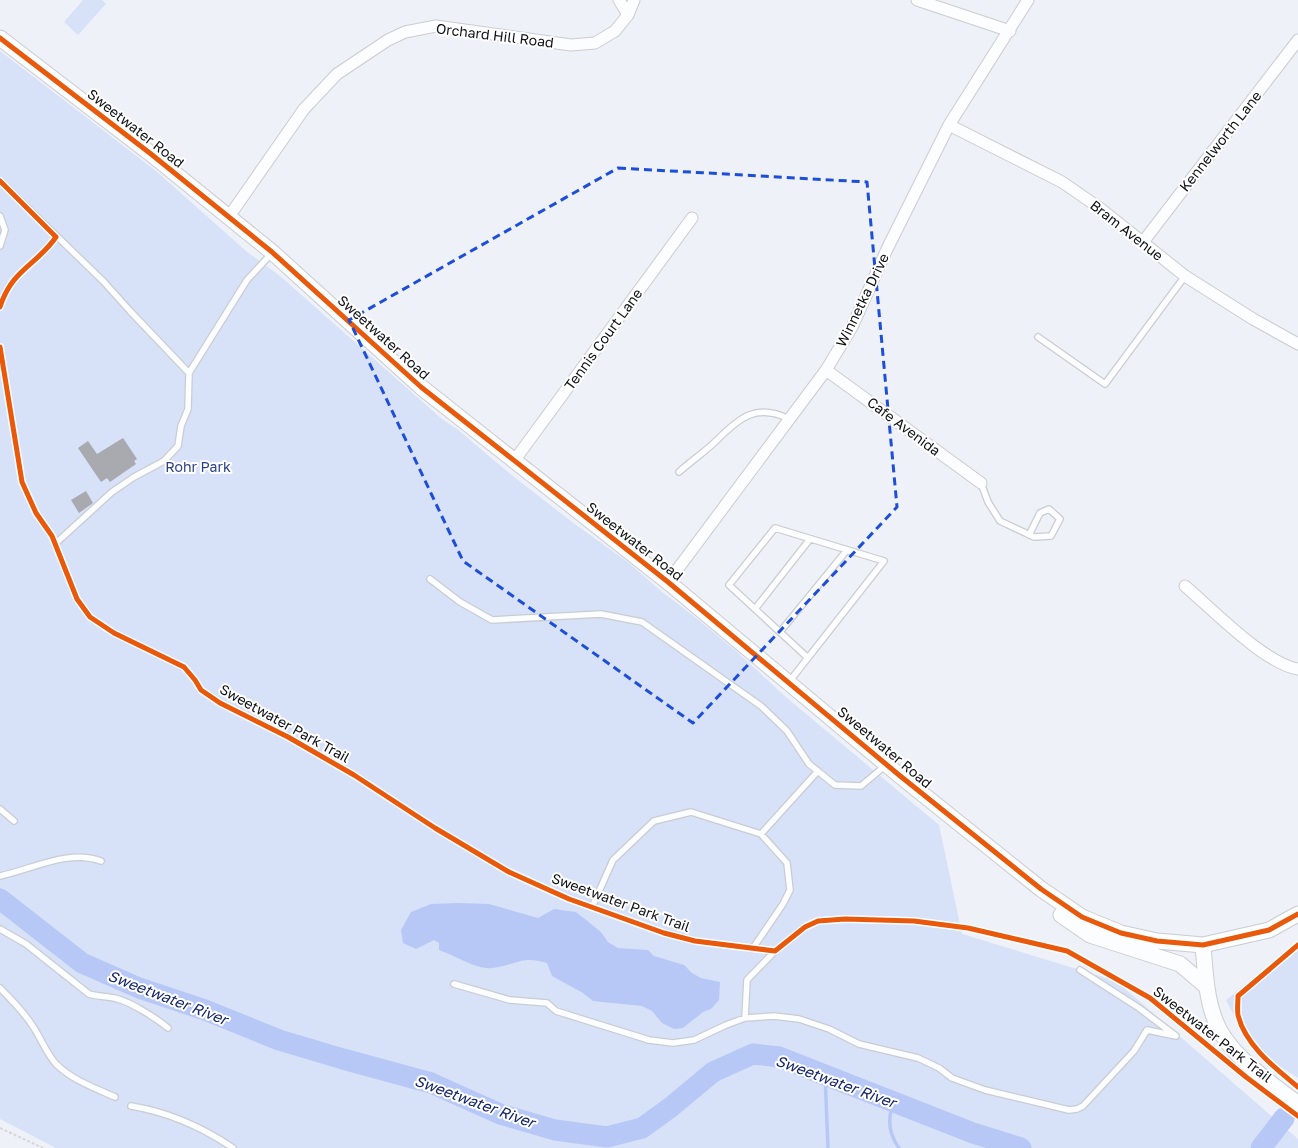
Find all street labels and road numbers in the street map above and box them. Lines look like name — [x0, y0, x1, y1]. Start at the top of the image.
street label: Orchard Hill Road — [435, 19, 555, 51]
street label: Sweetwater Road — [84, 85, 188, 171]
street label: Kennelworth Lane — [1175, 87, 1265, 195]
street label: Bram Avenue — [1087, 196, 1167, 264]
street label: Winnetka Drive — [832, 250, 892, 350]
street label: Tennis Court Lane — [560, 285, 646, 393]
street label: Sweetwater Road — [335, 291, 433, 383]
street label: Cafe Avenida — [864, 393, 944, 459]
street label: Sweetwater Road — [583, 498, 687, 584]
street label: Sweetwater Park Trail — [217, 680, 353, 766]
street label: Sweetwater Road — [834, 703, 936, 791]
street label: Sweetwater Park Trail — [549, 869, 693, 935]
street label: Sweetwater Park Trail — [1150, 982, 1276, 1086]

